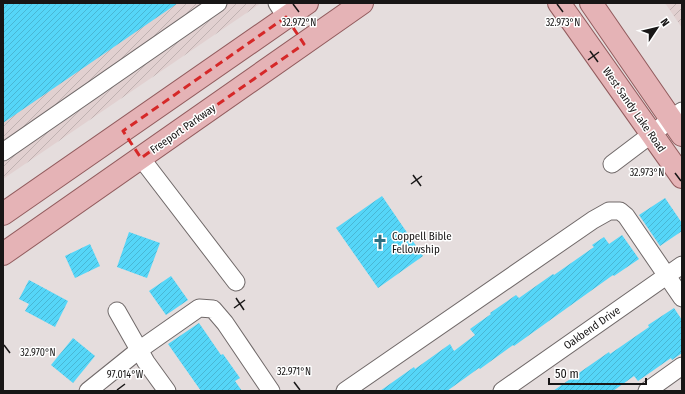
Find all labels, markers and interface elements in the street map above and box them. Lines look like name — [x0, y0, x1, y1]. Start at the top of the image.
north arrow — [637, 8, 677, 48]
text: N — [658, 16, 672, 29]
text: 32.972°N — [282, 17, 316, 29]
text: 32.973°N — [546, 17, 580, 29]
street label: West Sandy Lake Road — [600, 65, 668, 155]
street label: Freeport Parkway — [148, 101, 218, 156]
text: 32.973°N — [630, 167, 664, 179]
place label: Coppell Bible Fellowship — [392, 230, 452, 256]
church icon: Coppell Bible Fellowship — [371, 233, 389, 251]
street label: Oakbend Drive — [561, 304, 623, 352]
text: 32.970°N — [20, 347, 56, 359]
scale bar — [549, 360, 646, 386]
text: 32.971°N — [277, 366, 311, 378]
text: 50 m — [555, 367, 579, 381]
text: 97.014°W — [107, 369, 144, 381]

